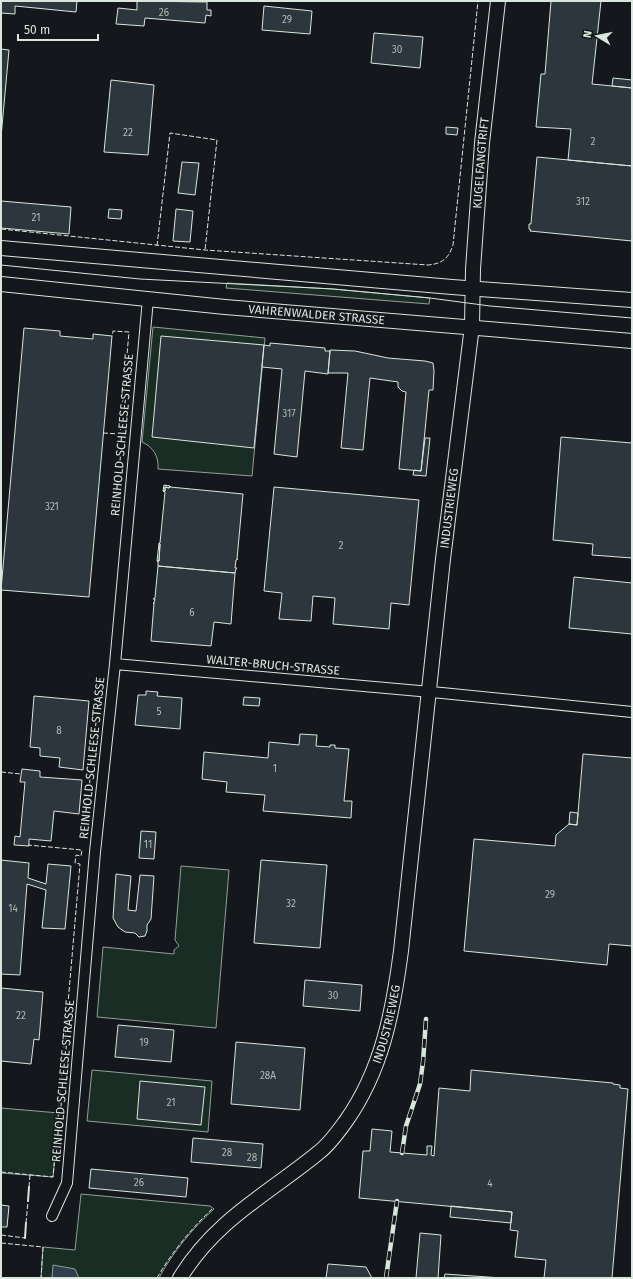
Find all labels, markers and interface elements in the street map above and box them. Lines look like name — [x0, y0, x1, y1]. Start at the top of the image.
house number: 26 — [159, 7, 169, 19]
house number: 29 — [282, 14, 292, 26]
scale bar — [18, 16, 98, 42]
north arrow — [577, 16, 617, 56]
text: 50 m — [24, 23, 50, 37]
text: N — [581, 30, 595, 39]
house number: 30 — [392, 44, 403, 56]
street label: KUGELFANGTRIFT — [470, 116, 492, 209]
house number: 22 — [123, 127, 133, 139]
house number: 2 — [591, 136, 596, 148]
house number: 312 — [576, 196, 590, 208]
house number: 21 — [31, 212, 41, 224]
street label: VAHRENWALDER STRASSE — [248, 302, 385, 327]
street label: REINHOLD-SCHLEESE-STRASSE — [108, 353, 136, 517]
house number: 317 — [282, 408, 296, 420]
street label: INDUSTRIEWEG — [437, 467, 461, 549]
house number: 321 — [45, 501, 59, 513]
house number: 2 — [339, 540, 344, 552]
house number: 6 — [189, 607, 195, 619]
street label: WALTER-BRUCH-STRASSE — [206, 652, 340, 678]
street label: REINHOLD-SCHLEESE-STRASSE — [77, 676, 107, 840]
house number: 5 — [156, 706, 162, 718]
house number: 8 — [56, 725, 62, 737]
house number: 1 — [273, 763, 277, 775]
house number: 11 — [144, 839, 152, 851]
house number: 29 — [545, 889, 555, 901]
house number: 32 — [286, 898, 296, 910]
house number: 14 — [8, 903, 19, 915]
street label: INDUSTRIEWEG — [370, 984, 403, 1066]
house number: 30 — [328, 990, 339, 1002]
street label: REINHOLD-SCHLEESE-STRASSE — [49, 999, 77, 1163]
house number: 22 — [16, 1010, 26, 1022]
house number: 19 — [139, 1037, 149, 1049]
house number: 28A — [260, 1070, 276, 1082]
house number: 21 — [166, 1097, 176, 1109]
house number: 28 — [222, 1147, 233, 1159]
house number: 28 — [247, 1152, 258, 1164]
house number: 26 — [134, 1177, 144, 1189]
house number: 4 — [487, 1178, 493, 1190]

